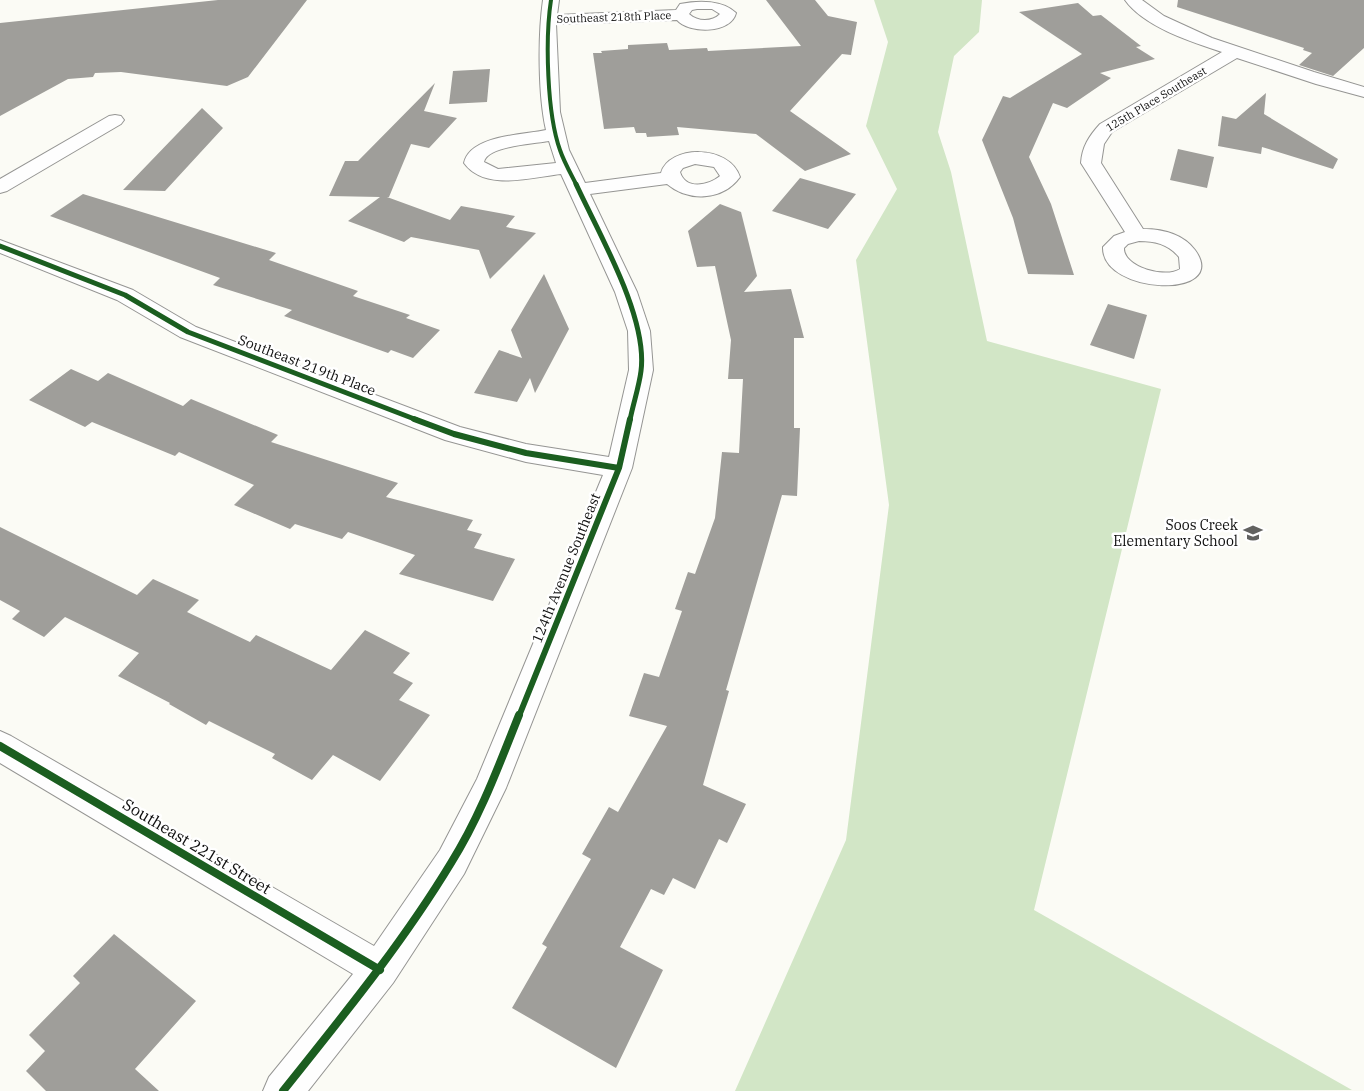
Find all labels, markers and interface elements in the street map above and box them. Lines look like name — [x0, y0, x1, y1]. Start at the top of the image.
street label: Southeast 218th Place — [556, 8, 672, 26]
street label: 125th Place Southeast — [1103, 63, 1209, 135]
street label: Southeast 219th Place — [236, 330, 378, 400]
street label: 124th Avenue Southeast — [528, 490, 604, 646]
place label: Soos Creek Elementary School — [1113, 516, 1239, 550]
school or university icon: Soos Creek Elementary School — [1242, 522, 1264, 544]
street label: Southeast 221st Street — [119, 794, 275, 898]

